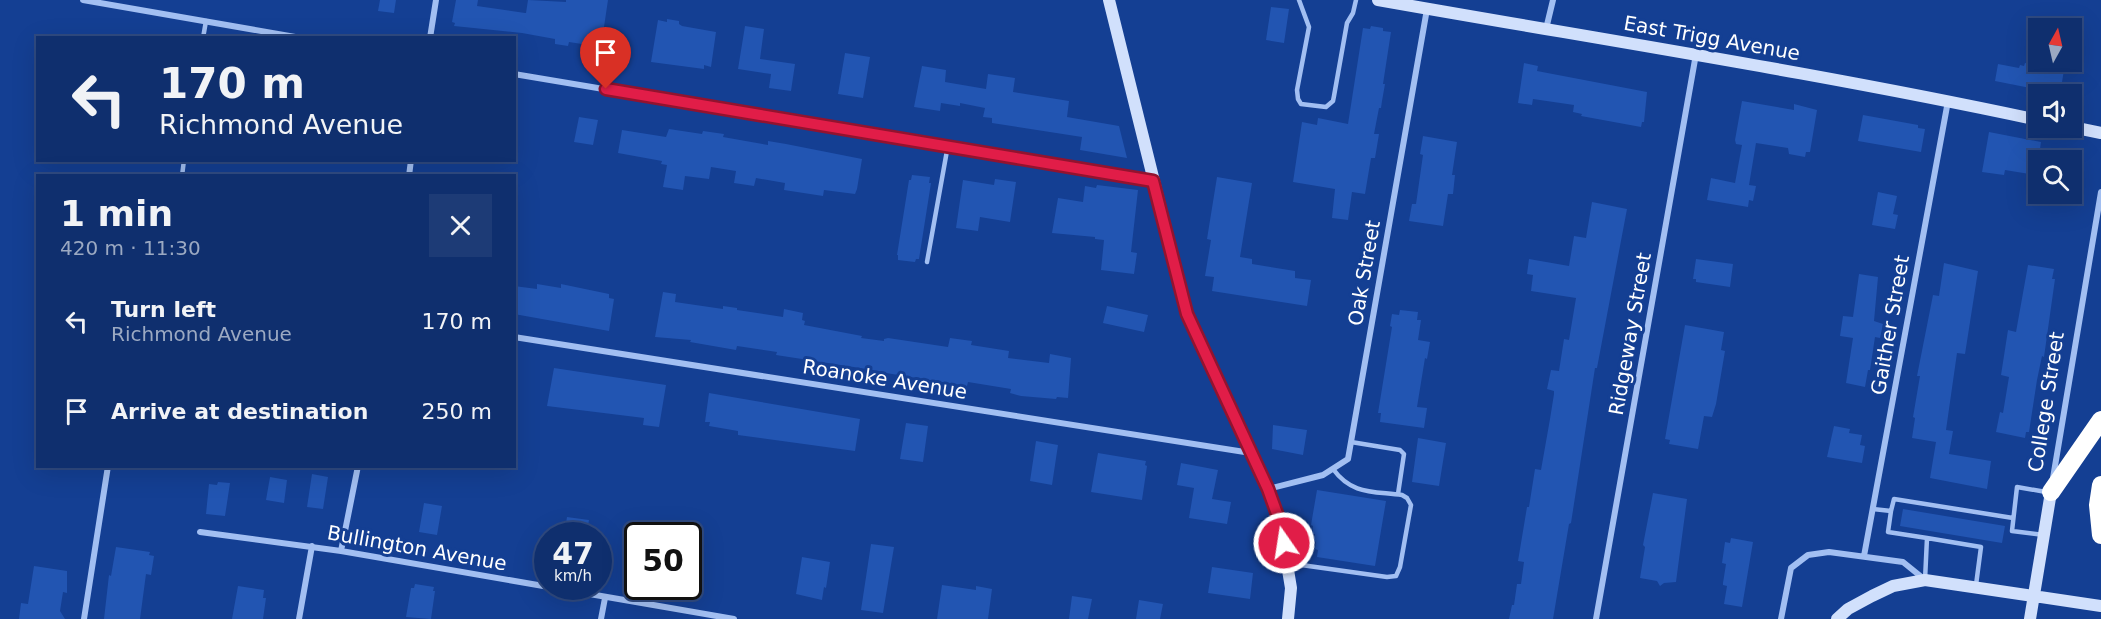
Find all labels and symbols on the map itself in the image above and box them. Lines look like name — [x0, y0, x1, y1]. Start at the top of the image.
street label: East Trigg Avenue — [1622, 11, 1802, 65]
north arrow — [2028, 18, 2082, 72]
pin — [580, 27, 631, 89]
street label: Oak Street — [1343, 218, 1385, 328]
street label: Ridgeway Street — [1604, 251, 1656, 417]
street label: Gaither Street — [1866, 253, 1914, 397]
street label: College Street — [2023, 330, 2069, 474]
street label: Roanoke Avenue — [801, 354, 969, 404]
position arrow — [1252, 511, 1316, 575]
street label: Bullington Avenue — [325, 520, 509, 576]
speed limit sign: 50 — [624, 522, 702, 600]

